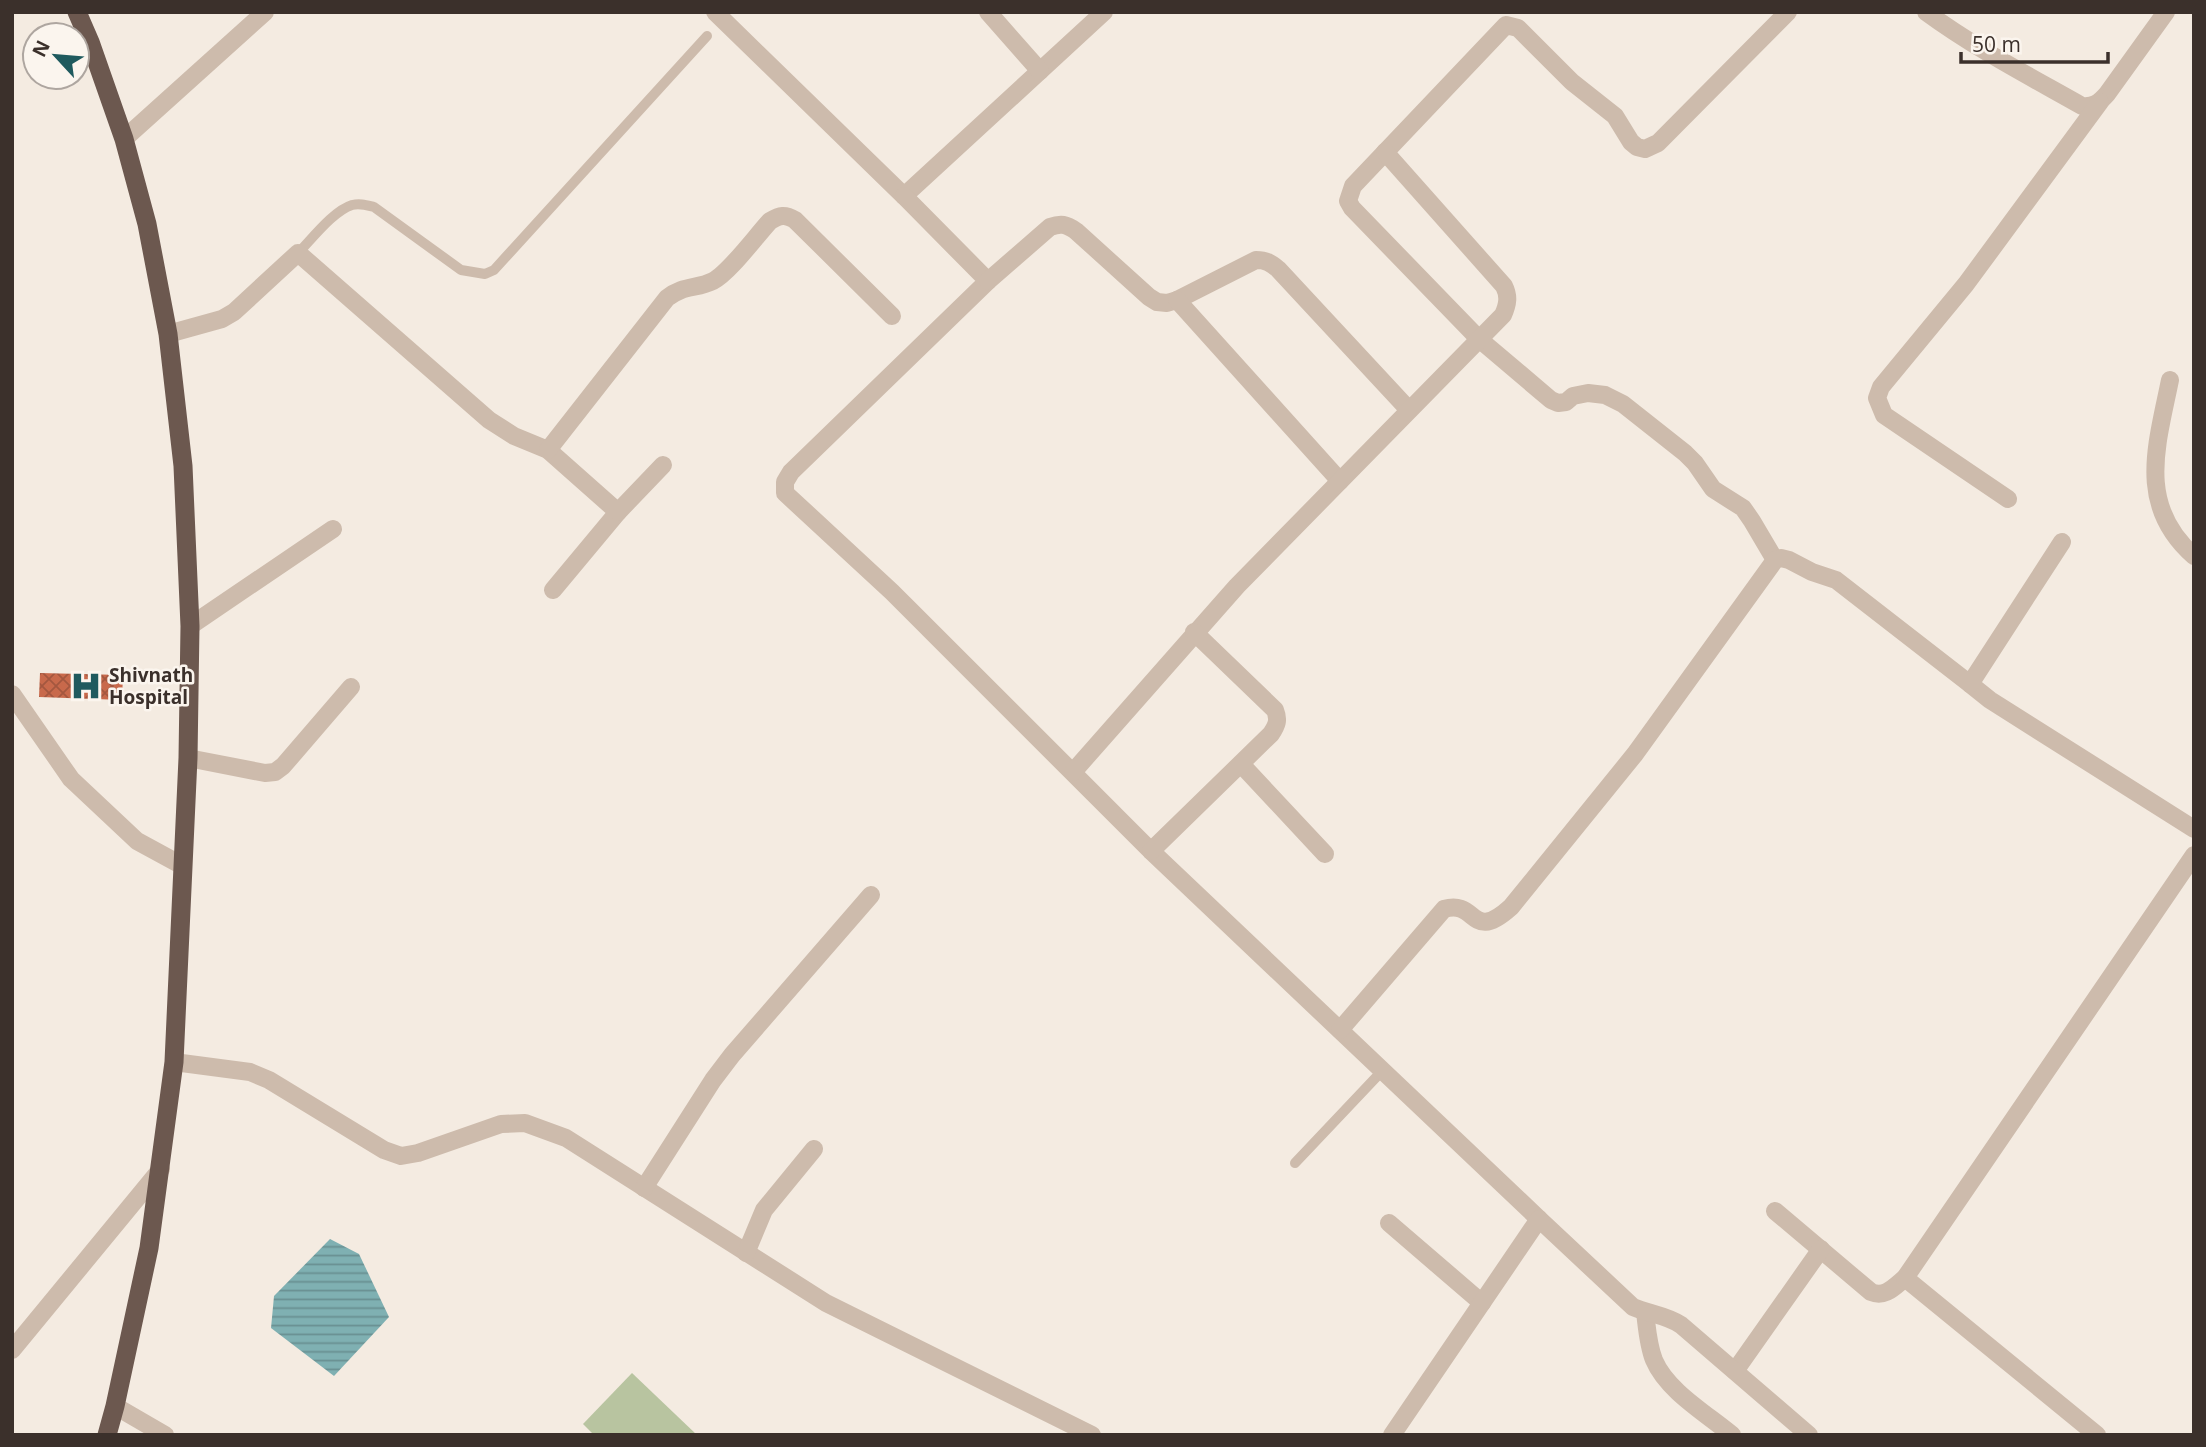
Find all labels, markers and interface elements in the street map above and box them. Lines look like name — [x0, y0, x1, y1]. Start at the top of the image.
north arrow — [21, 21, 91, 91]
scale bar — [1961, 21, 2108, 65]
text: 50 m — [1972, 30, 2021, 58]
text: N — [26, 36, 56, 61]
place label: Shivnath Hospital — [109, 662, 193, 710]
hospital icon: Shivnath Hospital — [69, 669, 103, 703]

